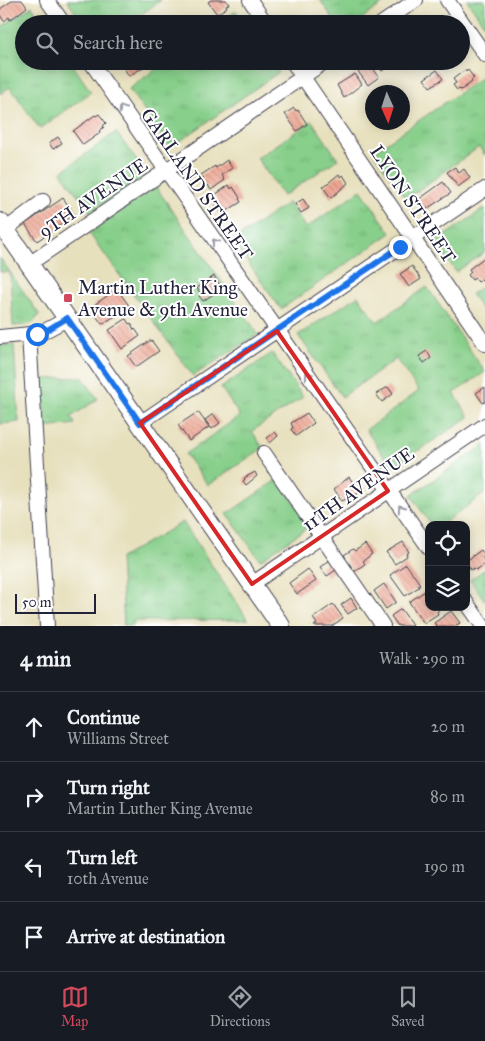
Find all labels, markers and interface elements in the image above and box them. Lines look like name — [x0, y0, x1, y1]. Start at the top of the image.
search box — [15, 15, 470, 70]
icon: search — [33, 29, 61, 57]
text: Search here — [73, 31, 163, 54]
north arrow — [365, 85, 410, 130]
street label: GARLAND STREET — [136, 104, 258, 264]
one-way arrow — [119, 105, 128, 114]
street label: LYON STREET — [365, 141, 461, 267]
street label: 9TH AVENUE — [34, 153, 152, 243]
route end — [389, 236, 412, 259]
one-way arrow — [212, 238, 221, 248]
place label: Martin Luther King Avenue & 9th Avenue — [77, 276, 248, 321]
marker: Martin Luther King Avenue & 9th Avenue — [62, 292, 74, 304]
route start — [26, 323, 49, 346]
one-way arrow — [305, 371, 314, 381]
street label: 11TH AVENUE — [298, 442, 419, 536]
one-way arrow — [398, 505, 407, 514]
map controls — [425, 521, 470, 611]
button: locate — [425, 521, 470, 566]
button: layers — [425, 566, 470, 611]
scale bar — [15, 591, 96, 614]
text: 50 m — [22, 594, 51, 611]
text: 4 min — [20, 646, 71, 672]
text: Walk · 290 m — [379, 649, 465, 668]
text: Continue — [67, 706, 140, 729]
icon: ahead — [20, 713, 48, 741]
text: 20 m — [431, 717, 465, 736]
text: Williams Street — [67, 729, 169, 748]
text: Turn right — [67, 776, 150, 799]
icon: right — [20, 783, 48, 811]
text: 80 m — [430, 787, 465, 806]
text: Martin Luther King Avenue — [67, 799, 253, 818]
text: Turn left — [67, 846, 137, 869]
icon: left — [20, 853, 48, 881]
text: 190 m — [424, 857, 465, 876]
text: 10th Avenue — [67, 869, 149, 888]
icon: arrive — [20, 923, 48, 951]
text: Arrive at destination — [67, 925, 225, 948]
tab: Map — [61, 983, 89, 1030]
tab: Directions — [210, 983, 270, 1030]
tab: Saved — [391, 983, 424, 1030]

